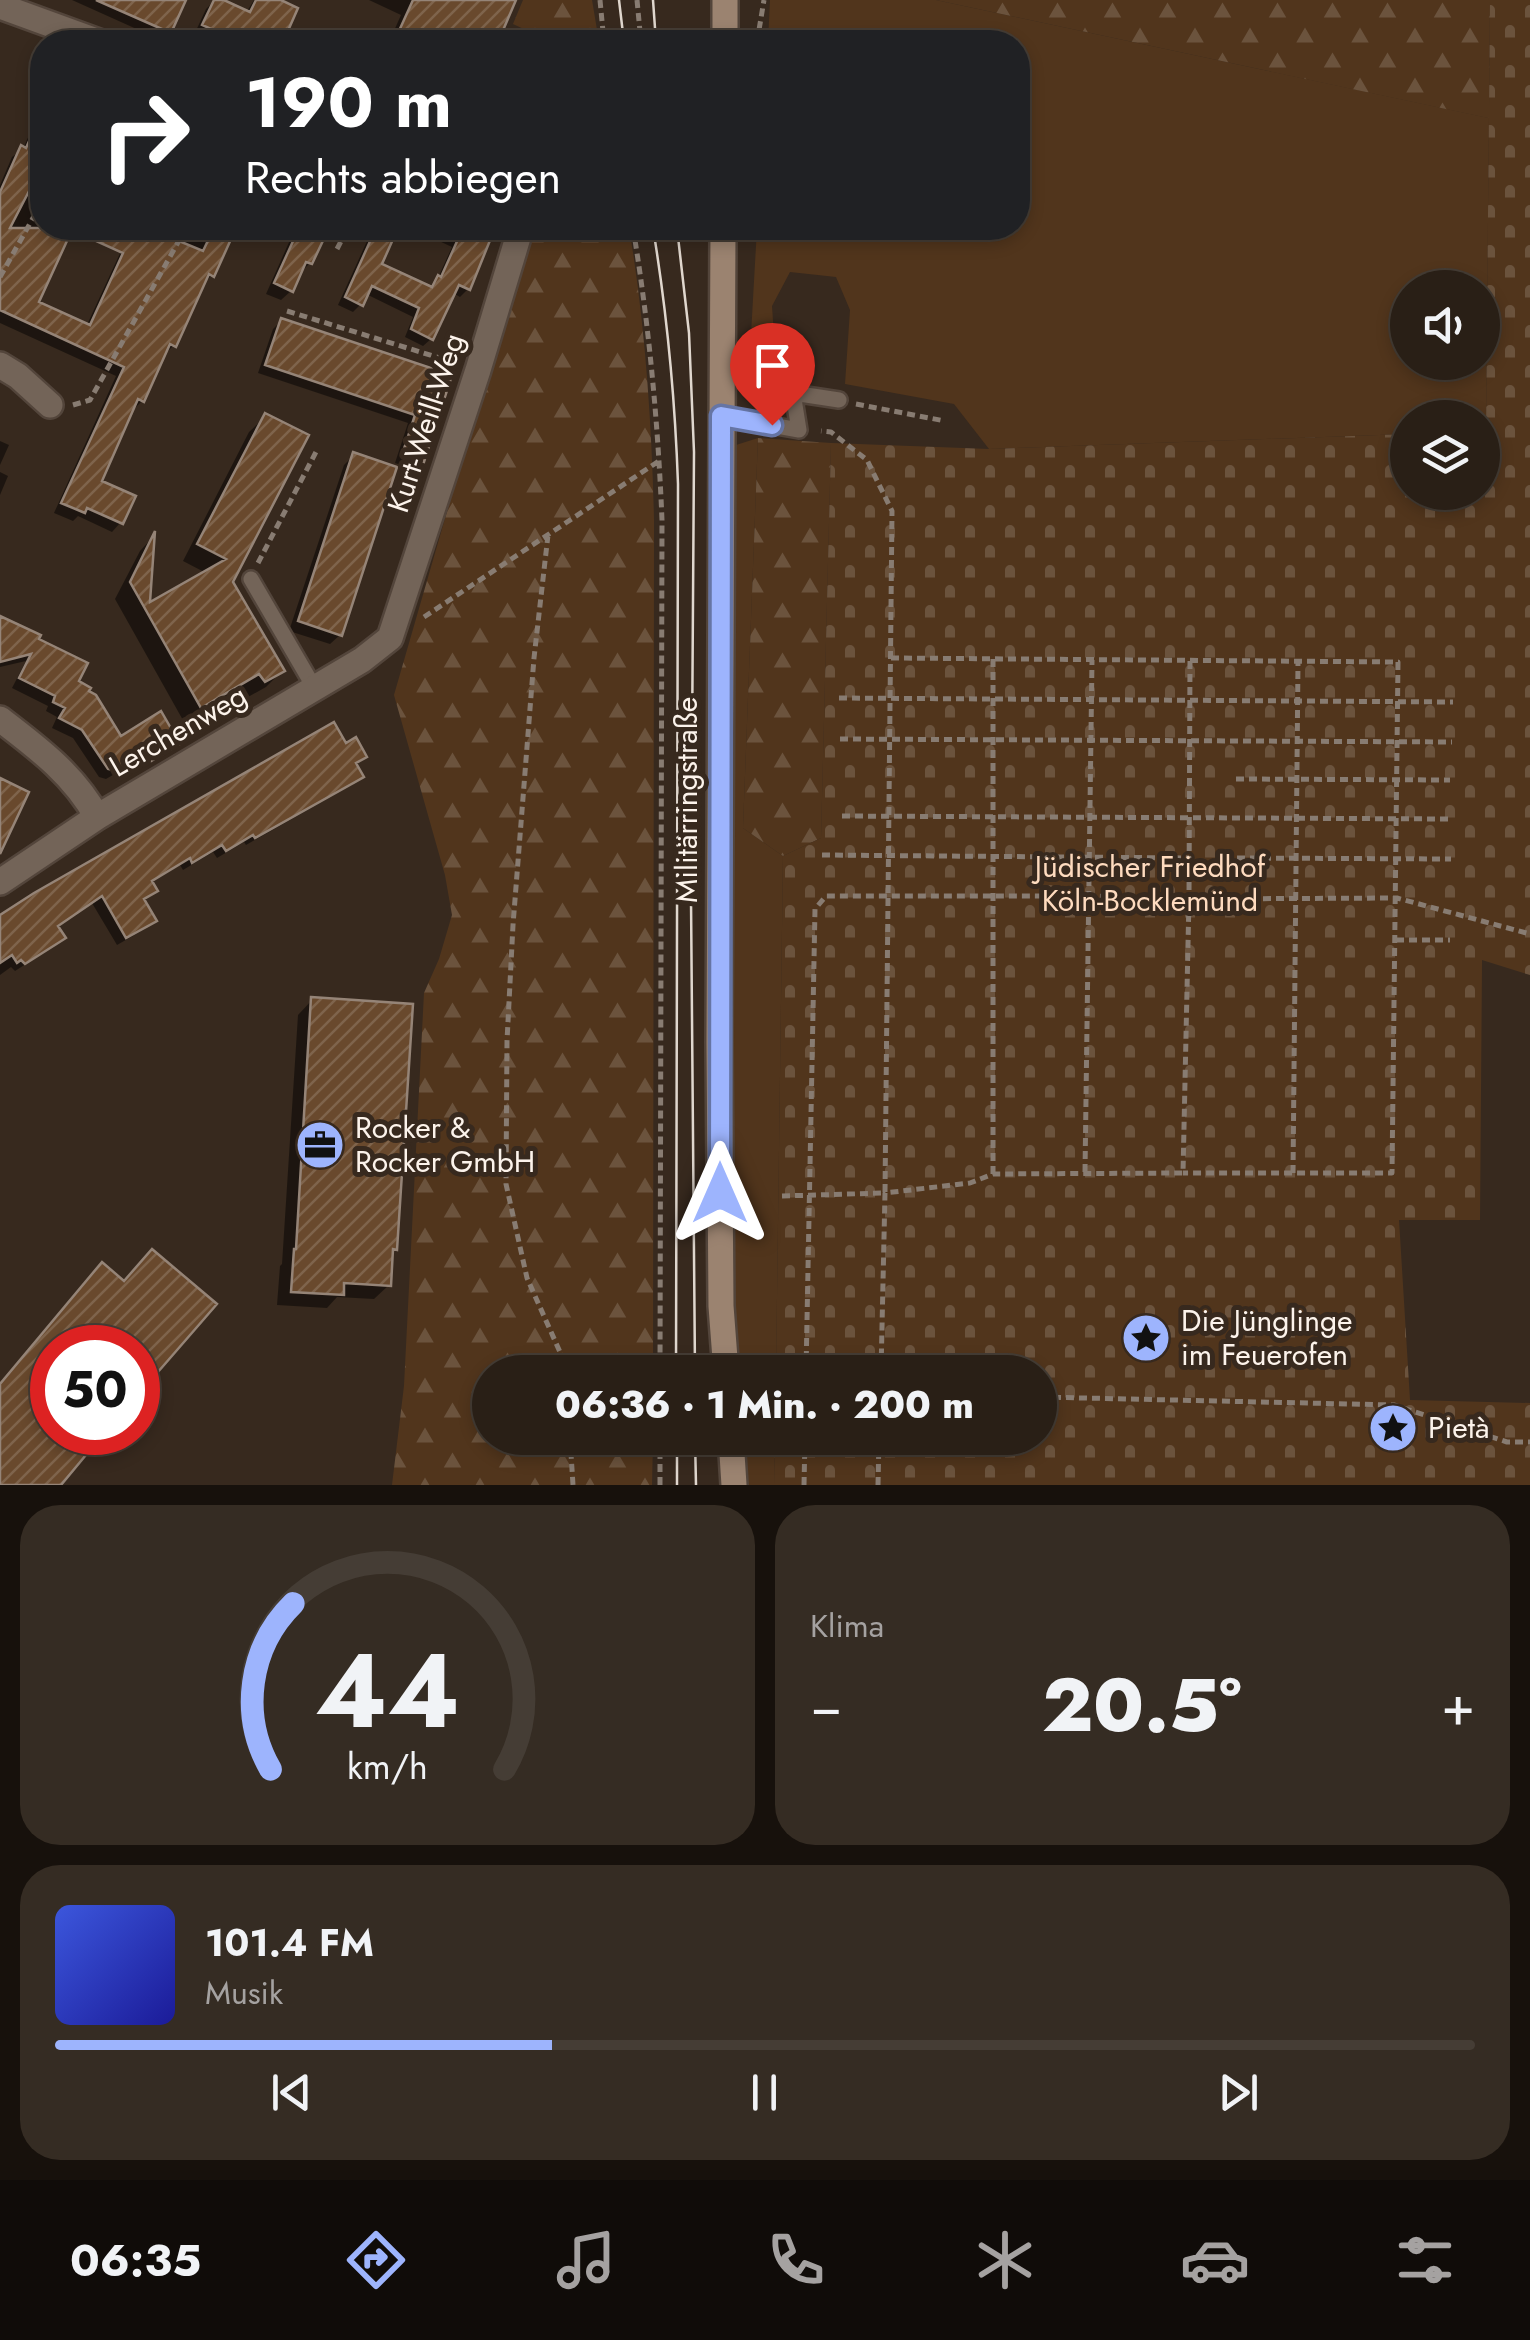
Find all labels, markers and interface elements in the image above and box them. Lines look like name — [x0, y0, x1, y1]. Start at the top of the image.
text: 190 m — [245, 52, 452, 153]
icon: right — [80, 70, 210, 200]
text: Rechts abbiegen — [245, 145, 561, 210]
map controls — [1390, 270, 1500, 510]
button: sound — [1390, 270, 1500, 380]
pin — [730, 323, 815, 426]
street label: Kurt-Weill-Weg — [376, 328, 475, 518]
icon: arrive — [745, 338, 800, 393]
button: layers — [1390, 400, 1500, 510]
street label: Lerchenweg — [101, 674, 255, 787]
street label: Militärringstraße — [665, 697, 708, 903]
park label: Jüdischer Friedhof Köln-Bocklemünd — [1031, 845, 1267, 922]
place label: Rocker & Rocker GmbH — [355, 1106, 535, 1183]
office icon: Rocker & Rocker GmbH — [294, 1119, 346, 1171]
position arrow — [668, 1141, 772, 1245]
place label: Die Jünglinge im Feuerofen — [1181, 1299, 1352, 1376]
place icon: Die Jünglinge im Feuerofen — [1120, 1312, 1172, 1364]
speed limit sign: 50 — [30, 1325, 160, 1455]
text: 06:36 · 1 Min. · 200 m — [555, 1377, 974, 1432]
place icon: Pietà — [1367, 1402, 1419, 1454]
place label: Pietà — [1428, 1406, 1489, 1449]
text: Klima — [810, 1603, 884, 1649]
text: 44 — [315, 1616, 460, 1766]
text: 20.5° — [1042, 1651, 1242, 1759]
text: − — [810, 1666, 842, 1746]
text: + — [1441, 1666, 1475, 1746]
text: km/h — [347, 1741, 428, 1792]
text: 101.4 FM — [205, 1915, 374, 1970]
text: Musik — [205, 1970, 283, 2016]
icon: previous — [264, 2065, 319, 2120]
icon: pause — [737, 2065, 792, 2120]
icon: next — [1211, 2065, 1266, 2120]
icon: directions — [341, 2225, 411, 2295]
icon: music — [551, 2225, 621, 2295]
icon: phone — [761, 2225, 831, 2295]
icon: climate — [970, 2225, 1040, 2295]
icon: car — [1180, 2225, 1250, 2295]
icon: filters — [1390, 2225, 1460, 2295]
text: 06:35 — [70, 2228, 201, 2293]

